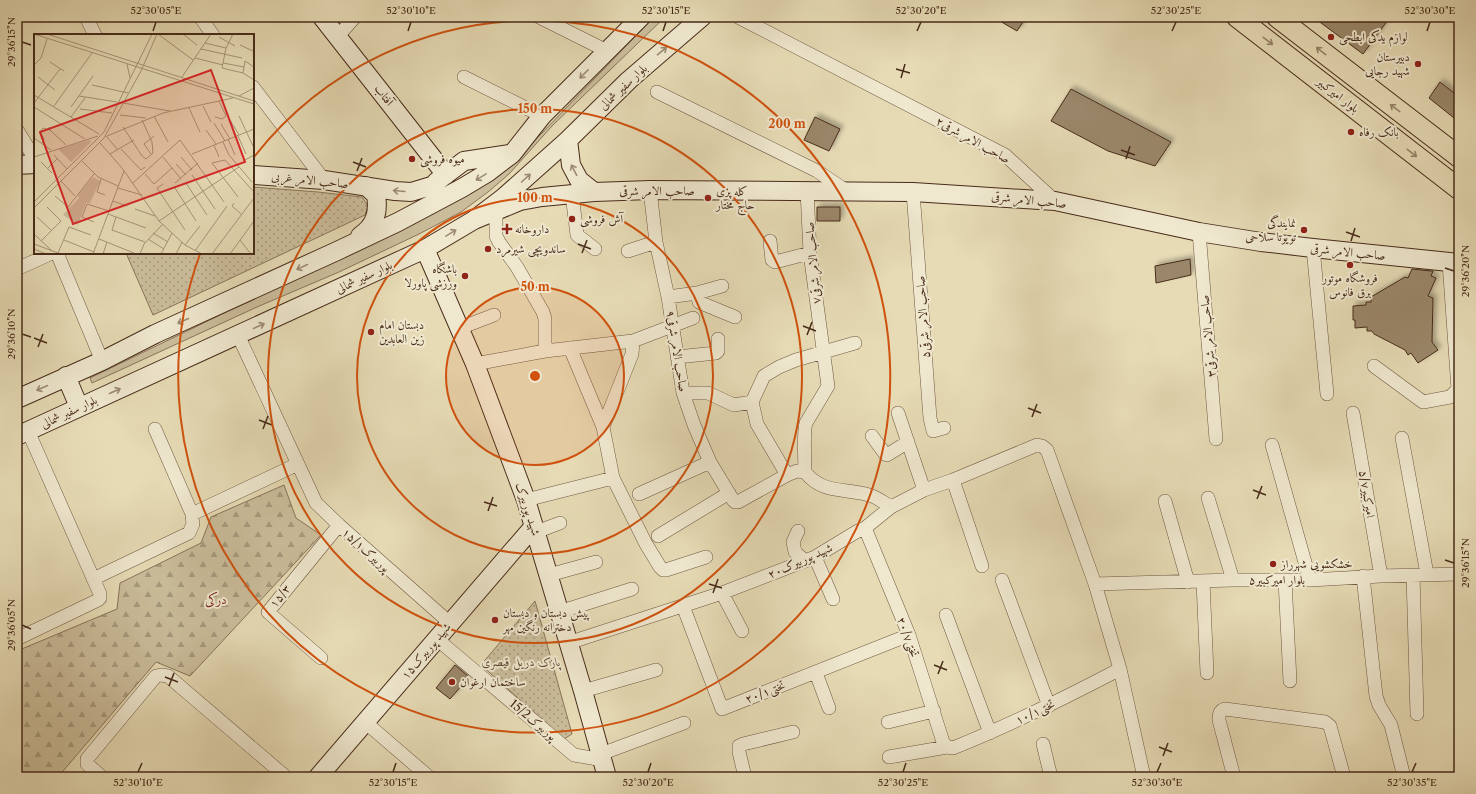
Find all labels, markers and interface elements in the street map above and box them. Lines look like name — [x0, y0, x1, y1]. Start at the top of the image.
text: 52°30'05"E — [131, 4, 182, 17]
text: 52°30'10"E — [386, 4, 436, 17]
text: 52°30'15"E — [642, 4, 690, 17]
text: 52°30'20"E — [895, 4, 947, 17]
text: 52°30'25"E — [1151, 4, 1201, 17]
text: 52°30'30"E — [1405, 4, 1456, 17]
text: 29°36'15"N — [5, 17, 18, 67]
place label: لوازم یدکی ابطحی — [1339, 29, 1408, 48]
marker: لوازم یدکی ابطحی — [1326, 32, 1336, 42]
inset map — [34, 34, 254, 254]
one-way arrow — [1262, 37, 1273, 45]
one-way arrow — [657, 47, 667, 56]
one-way arrow — [1316, 47, 1327, 56]
place label: دبیرستان شهید رجایی — [1365, 49, 1410, 79]
marker: دبیرستان شهید رجایی — [1413, 59, 1423, 69]
street label: بلوار سفیر شمالی — [595, 60, 650, 113]
one-way arrow — [579, 69, 589, 79]
street label: بلوار امیرکبیر — [1313, 72, 1362, 116]
street label: آفتاب — [371, 81, 398, 110]
text: 150 m — [518, 101, 552, 116]
one-way arrow — [1389, 103, 1400, 112]
street label: ۲صاحب الامر شرقی — [933, 113, 1013, 168]
text: 200 m — [768, 116, 806, 131]
place label: بانک رفاه — [1359, 124, 1399, 139]
marker: بانک رفاه — [1346, 127, 1356, 137]
one-way arrow — [1407, 148, 1418, 157]
place label: میوه فروشی — [420, 151, 465, 168]
marker: میوه فروشی — [407, 154, 417, 164]
one-way arrow — [570, 164, 577, 176]
street label: صاحب الامر غربی — [271, 168, 349, 193]
one-way arrow — [476, 173, 487, 181]
one-way arrow — [520, 173, 531, 182]
street label: صاحب الامر شرقی — [619, 183, 695, 200]
place label: کله پزی حاج مختار — [715, 183, 755, 216]
one-way arrow — [393, 187, 406, 194]
street label: صاحب الامر شرقی — [991, 188, 1067, 213]
text: 100 m — [517, 190, 553, 205]
marker: کله پزی حاج مختار — [703, 193, 713, 203]
place label: آش فروشی — [580, 211, 624, 228]
marker: آش فروشی — [567, 214, 577, 224]
place label: نمایندگی تویوتا سلاحی — [1245, 214, 1297, 245]
place label: داروخانه — [515, 221, 549, 237]
street label: صاحب الامر شرقی۷ — [801, 221, 826, 305]
marker: داروخانه — [502, 224, 512, 234]
marker: نمایندگی تویوتا سلاحی — [1299, 225, 1309, 235]
one-way arrow — [445, 229, 457, 237]
street label: صاحب الامر شرقی — [1310, 240, 1386, 265]
place label: ساندویچی شیرمرد — [496, 241, 566, 258]
marker: ساندویچی شیرمرد — [483, 244, 493, 254]
text: 29°36'20"N — [1459, 245, 1472, 297]
street label: بلوار سفیر شمالی — [333, 257, 394, 296]
marker: فروشگاه موتور برق فانوس — [1345, 260, 1355, 270]
place label: باشگاه ورزشی پاورلا — [404, 261, 457, 292]
one-way arrow — [296, 264, 308, 271]
place label: فروشگاه موتور برق فانوس — [1321, 270, 1378, 300]
marker: باشگاه ورزشی پاورلا — [460, 271, 470, 281]
street label: صاحب الامر شرقی۵ — [912, 275, 935, 359]
text: 50 m — [520, 279, 550, 294]
street label: صاحب الامر شرقی۳ — [1196, 294, 1221, 378]
text: 29°36'10"N — [5, 309, 18, 359]
street label: صاحب الامر شرقی۹ — [662, 309, 691, 393]
place label: دبستان امام زین العابدین — [379, 317, 425, 346]
one-way arrow — [178, 318, 190, 326]
one-way arrow — [252, 321, 264, 329]
marker: دبستان امام زین العابدین — [366, 327, 376, 337]
centre of rings — [528, 369, 542, 383]
one-way arrow — [36, 384, 48, 392]
one-way arrow — [108, 387, 120, 394]
street label: بلوار سفیر شمالی — [38, 392, 99, 431]
street label: امیرکبیر۵/۷ — [1356, 469, 1379, 519]
street label: شهید پوربیرک — [511, 480, 544, 538]
street label: پوربیرک۱۵/۱ — [338, 524, 394, 577]
text: 29°36'15"N — [1459, 538, 1472, 588]
street label: شهید پوربیرک۲۰ — [765, 540, 835, 583]
place label: خشکشویی شهرراز — [1280, 556, 1353, 572]
marker: خشکشویی شهرراز — [1268, 559, 1278, 569]
street label: بلوار امیرکبیر۵ — [1249, 572, 1305, 587]
street label: ۱۵/۳ — [266, 581, 293, 610]
district label: درکی — [205, 591, 227, 608]
text: 29°36'05"N — [5, 599, 18, 651]
place label: پیش دبستان و دبستان دخترانه رنگین مهر — [501, 605, 590, 635]
marker: پیش دبستان و دبستان دخترانه رنگین مهر — [490, 615, 500, 625]
street label: تختی۲۰/۷ — [892, 615, 923, 660]
street label: شهید پوربیرک۱۵ — [398, 619, 455, 683]
park label: پارک دریل قیصری — [481, 654, 562, 671]
place label: ساختمان ارغوان — [460, 674, 526, 690]
marker: ساختمان ارغوان — [447, 677, 457, 687]
street label: تختی۲۰/۱ — [743, 677, 788, 708]
street label: پوربیرک15/2 — [506, 696, 560, 745]
street label: تختی۱۰/۱ — [1013, 696, 1058, 729]
text: 52°30'10"E — [113, 776, 163, 789]
text: 52°30'15"E — [369, 776, 417, 789]
text: 52°30'20"E — [622, 776, 674, 789]
text: 52°30'25"E — [878, 776, 928, 789]
text: 52°30'30"E — [1132, 776, 1183, 789]
text: 52°30'35"E — [1387, 776, 1437, 789]

